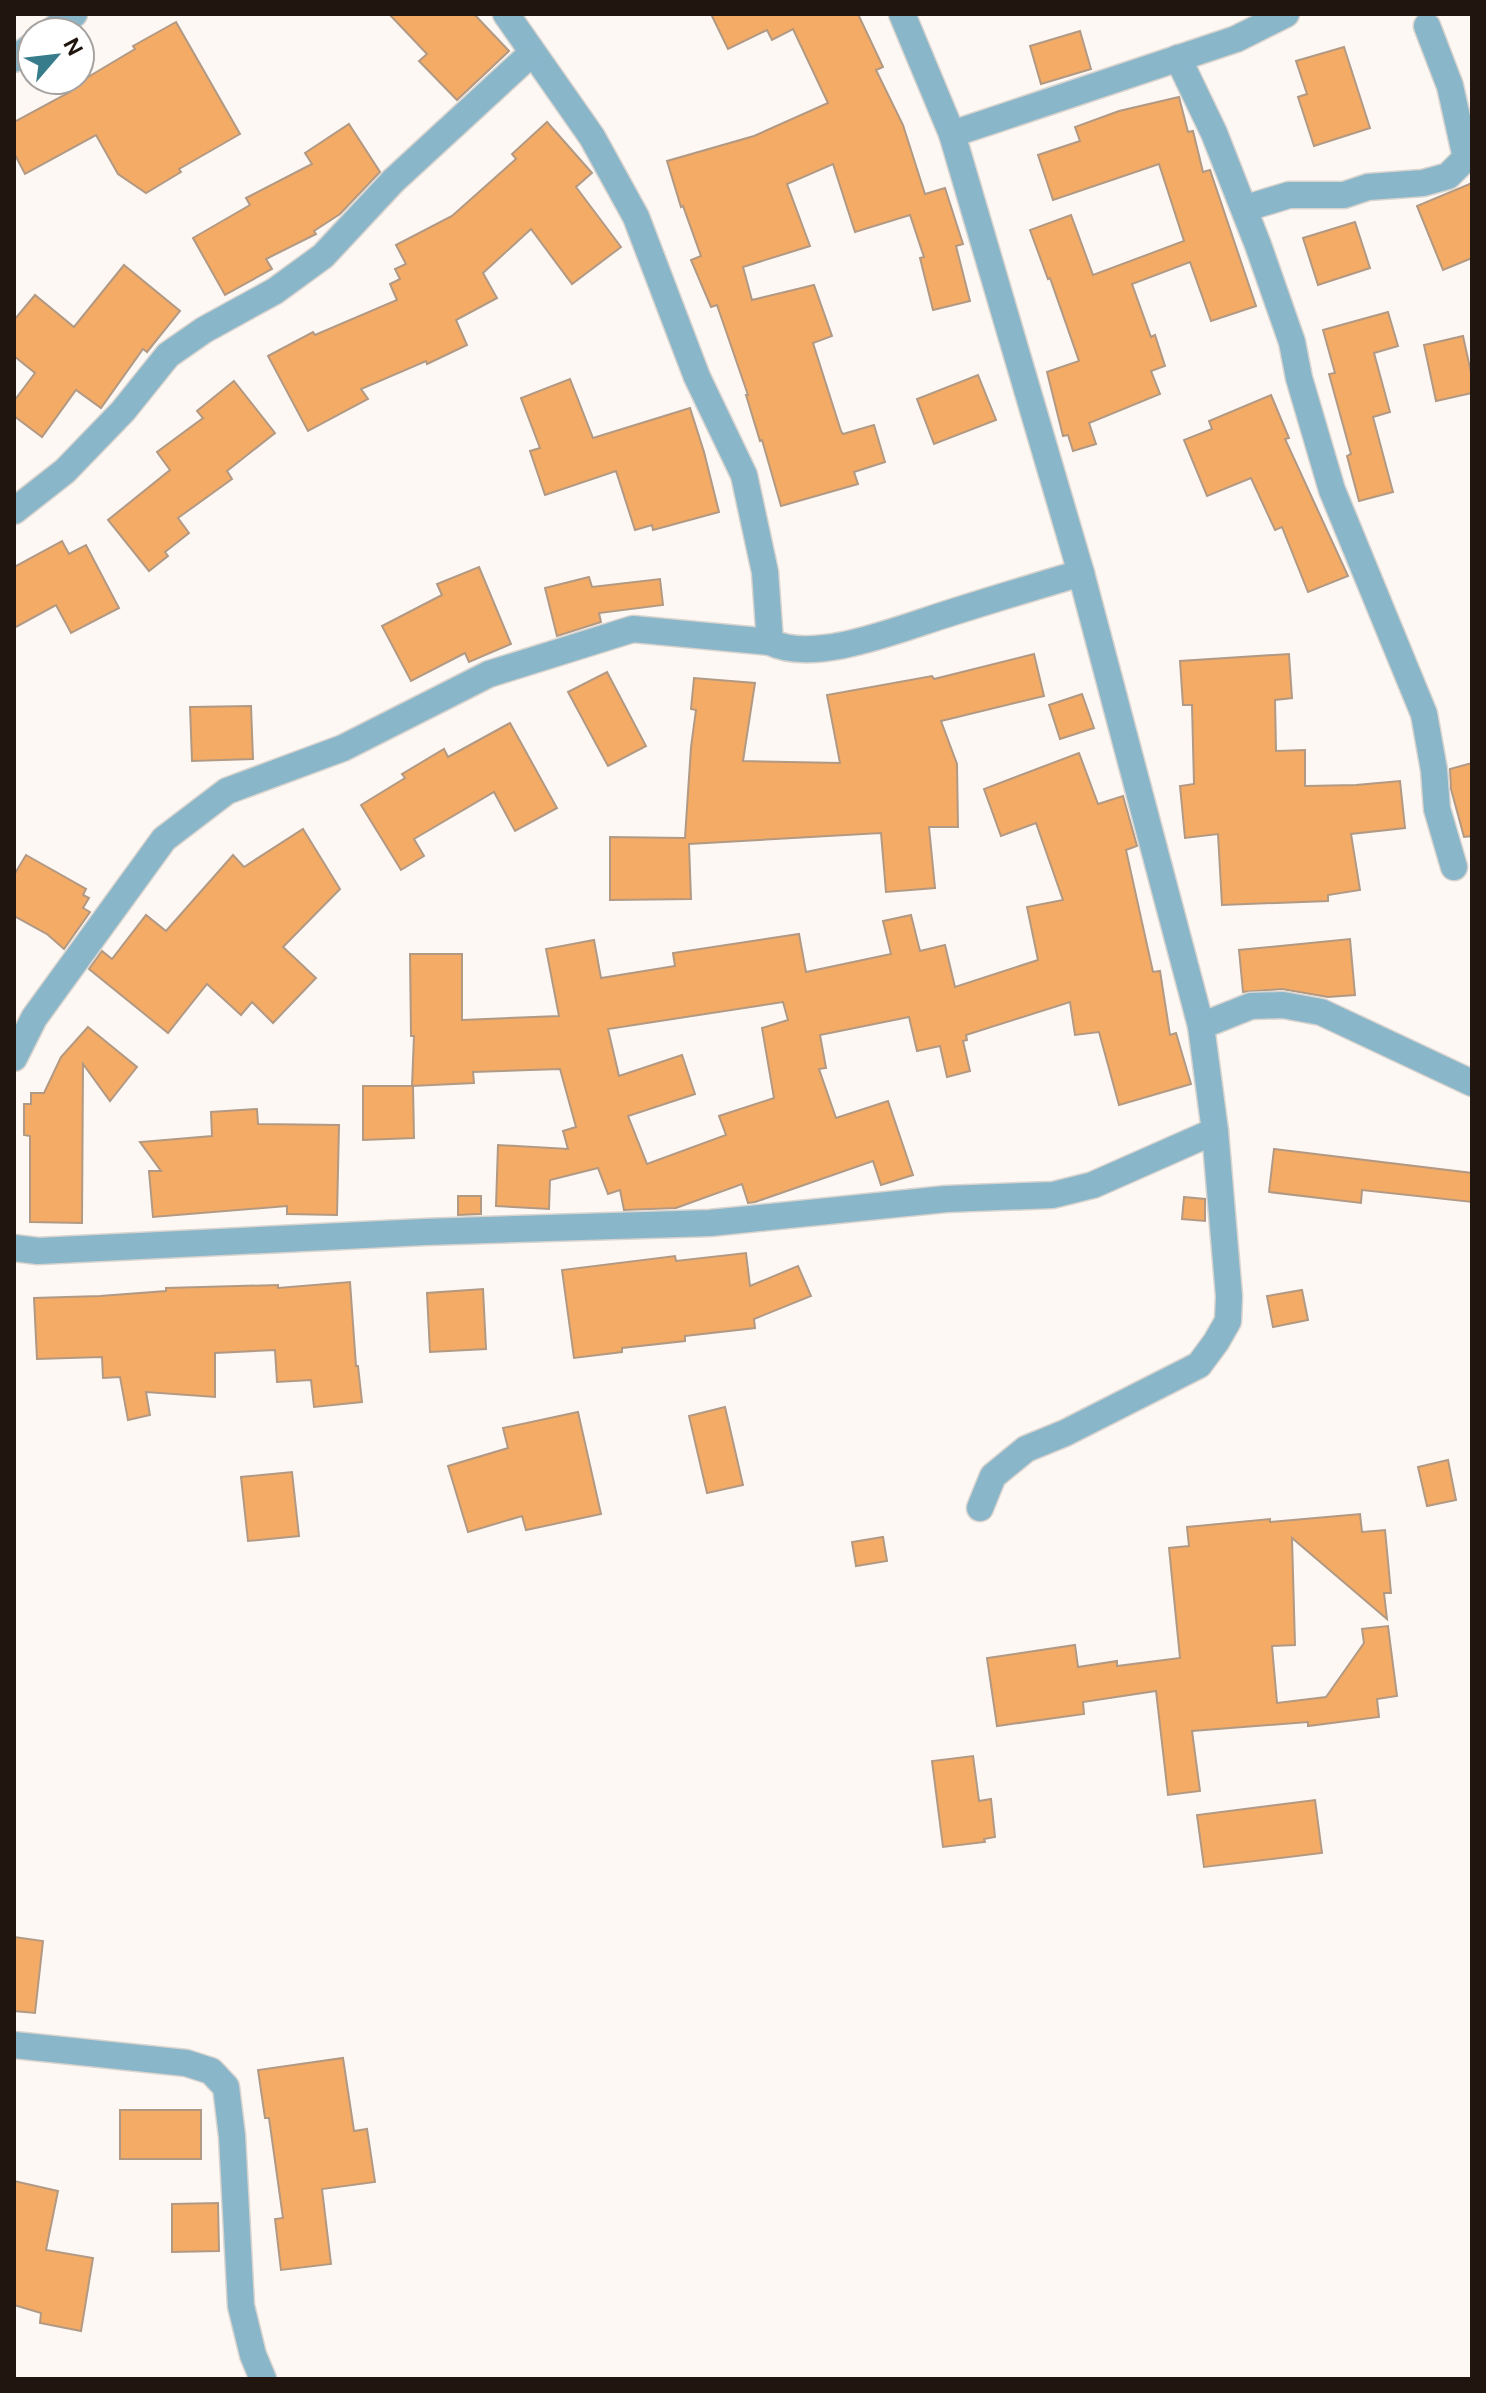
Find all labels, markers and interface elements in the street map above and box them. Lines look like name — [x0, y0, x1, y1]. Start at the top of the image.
north arrow — [16, 16, 96, 96]
text: N — [57, 33, 90, 61]

